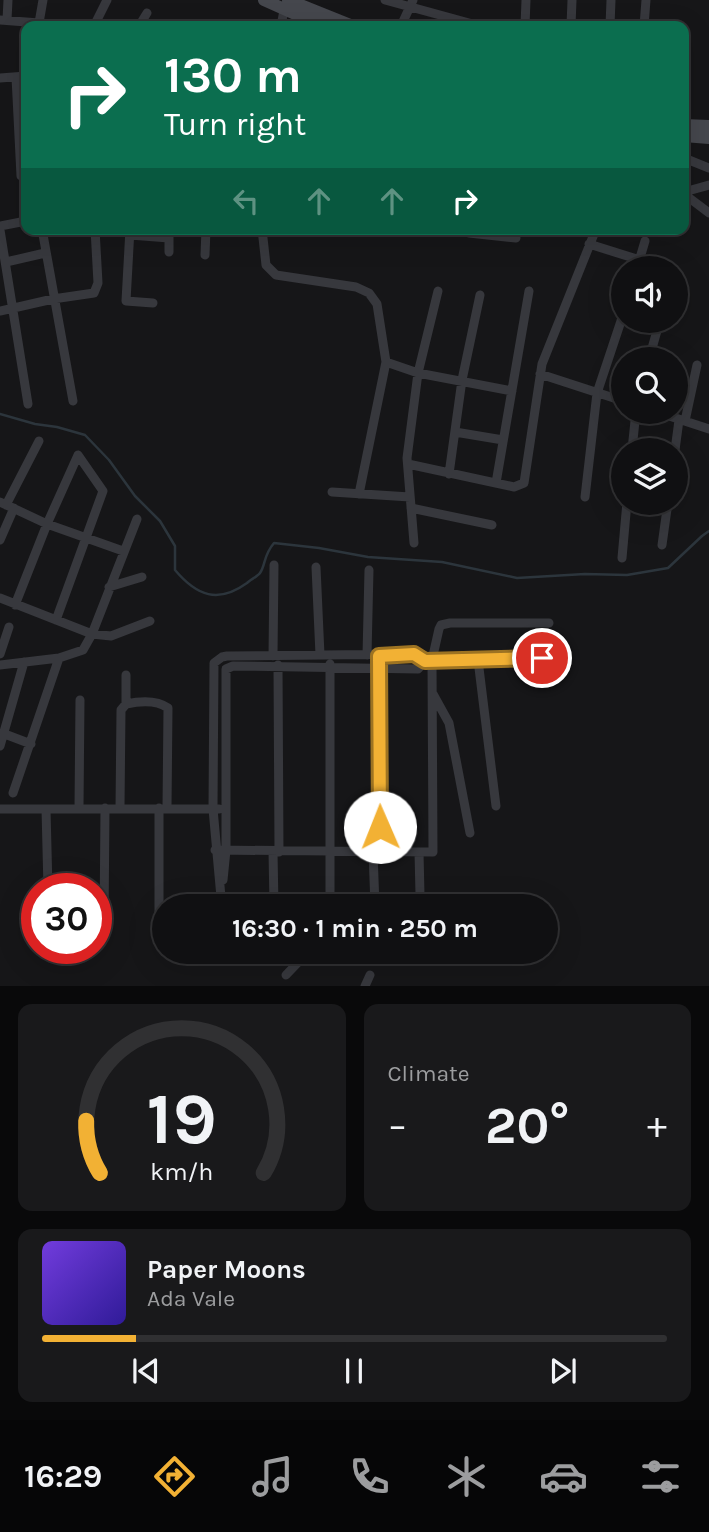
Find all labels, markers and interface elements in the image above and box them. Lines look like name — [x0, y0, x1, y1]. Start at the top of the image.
text: 130 m — [164, 47, 302, 104]
icon: right — [49, 49, 140, 140]
text: Turn right — [164, 106, 306, 143]
icon: left — [227, 182, 265, 220]
icon: ahead — [300, 182, 338, 220]
icon: ahead — [373, 182, 411, 220]
icon: right — [446, 182, 484, 220]
map controls — [611, 256, 688, 515]
button: sound — [611, 256, 688, 333]
button: search — [611, 347, 688, 424]
button: layers — [611, 438, 688, 515]
pin — [512, 628, 572, 688]
icon: arrive — [523, 639, 561, 677]
position arrow — [343, 790, 417, 864]
speed limit sign: 30 — [21, 873, 112, 964]
text: 16:30 · 1 min · 250 m — [232, 913, 478, 944]
text: Climate — [388, 1060, 470, 1087]
text: 19 — [147, 1077, 217, 1162]
text: 20° — [485, 1095, 570, 1156]
text: − — [388, 1103, 407, 1148]
text: + — [647, 1103, 667, 1148]
text: km/h — [150, 1157, 213, 1186]
text: Paper Moons — [147, 1254, 306, 1285]
text: Ada Vale — [147, 1285, 235, 1312]
icon: previous — [127, 1352, 165, 1390]
icon: pause — [335, 1352, 373, 1390]
icon: next — [544, 1352, 582, 1390]
icon: directions — [150, 1452, 199, 1501]
icon: music — [248, 1452, 297, 1501]
icon: phone — [345, 1452, 394, 1501]
icon: climate — [442, 1452, 491, 1501]
icon: car — [539, 1452, 588, 1501]
icon: filters — [636, 1452, 685, 1501]
text: 16:29 — [24, 1458, 102, 1495]

